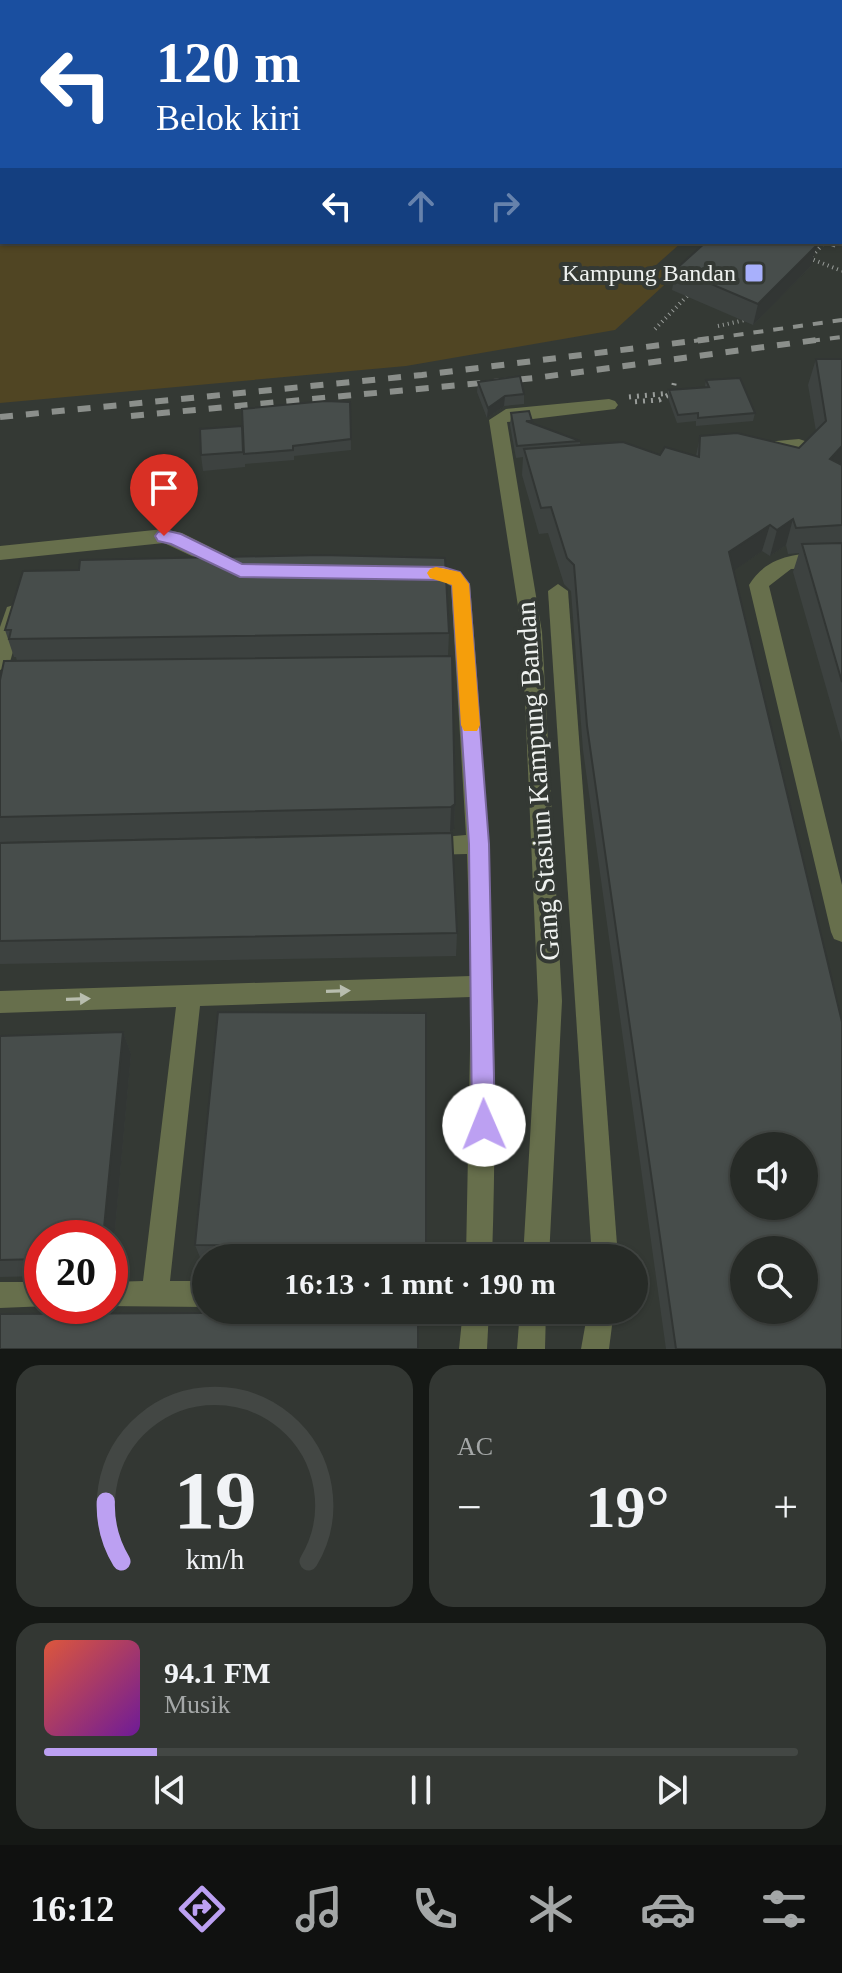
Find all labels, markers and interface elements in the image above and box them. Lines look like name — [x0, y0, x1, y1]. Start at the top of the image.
icon: left — [24, 32, 128, 136]
text: 120 m — [156, 32, 301, 94]
text: Belok kiri — [156, 98, 301, 138]
icon: left — [315, 184, 359, 228]
icon: ahead — [399, 184, 443, 228]
icon: right — [483, 184, 527, 228]
place label: Kampung Bandan — [562, 260, 736, 286]
marker: Kampung Bandan — [743, 262, 765, 284]
pin — [130, 454, 198, 536]
icon: arrive — [142, 466, 186, 510]
street label: Gang Stasiun Kampung Bandan — [509, 600, 566, 962]
one-way arrow — [326, 984, 351, 997]
one-way arrow — [66, 992, 91, 1005]
position arrow — [442, 1083, 526, 1167]
map controls — [730, 1132, 818, 1324]
button: sound — [730, 1132, 818, 1220]
speed limit sign: 20 — [24, 1220, 128, 1324]
button: search — [730, 1236, 818, 1324]
text: 16:13 · 1 mnt · 190 m — [284, 1267, 556, 1300]
text: AC — [457, 1432, 493, 1461]
text: 19 — [173, 1454, 256, 1546]
text: 19° — [586, 1474, 670, 1540]
text: − — [457, 1483, 482, 1532]
text: + — [773, 1483, 798, 1532]
text: km/h — [185, 1544, 244, 1575]
text: 94.1 FM — [164, 1656, 271, 1689]
text: Musik — [164, 1690, 230, 1719]
icon: previous — [148, 1768, 192, 1812]
icon: pause — [399, 1768, 443, 1812]
icon: next — [650, 1768, 694, 1812]
icon: directions — [174, 1881, 230, 1937]
icon: music — [291, 1881, 347, 1937]
icon: phone — [407, 1881, 463, 1937]
icon: climate — [523, 1881, 579, 1937]
icon: car — [640, 1881, 696, 1937]
icon: filters — [756, 1881, 812, 1937]
text: 16:12 — [30, 1889, 114, 1929]

